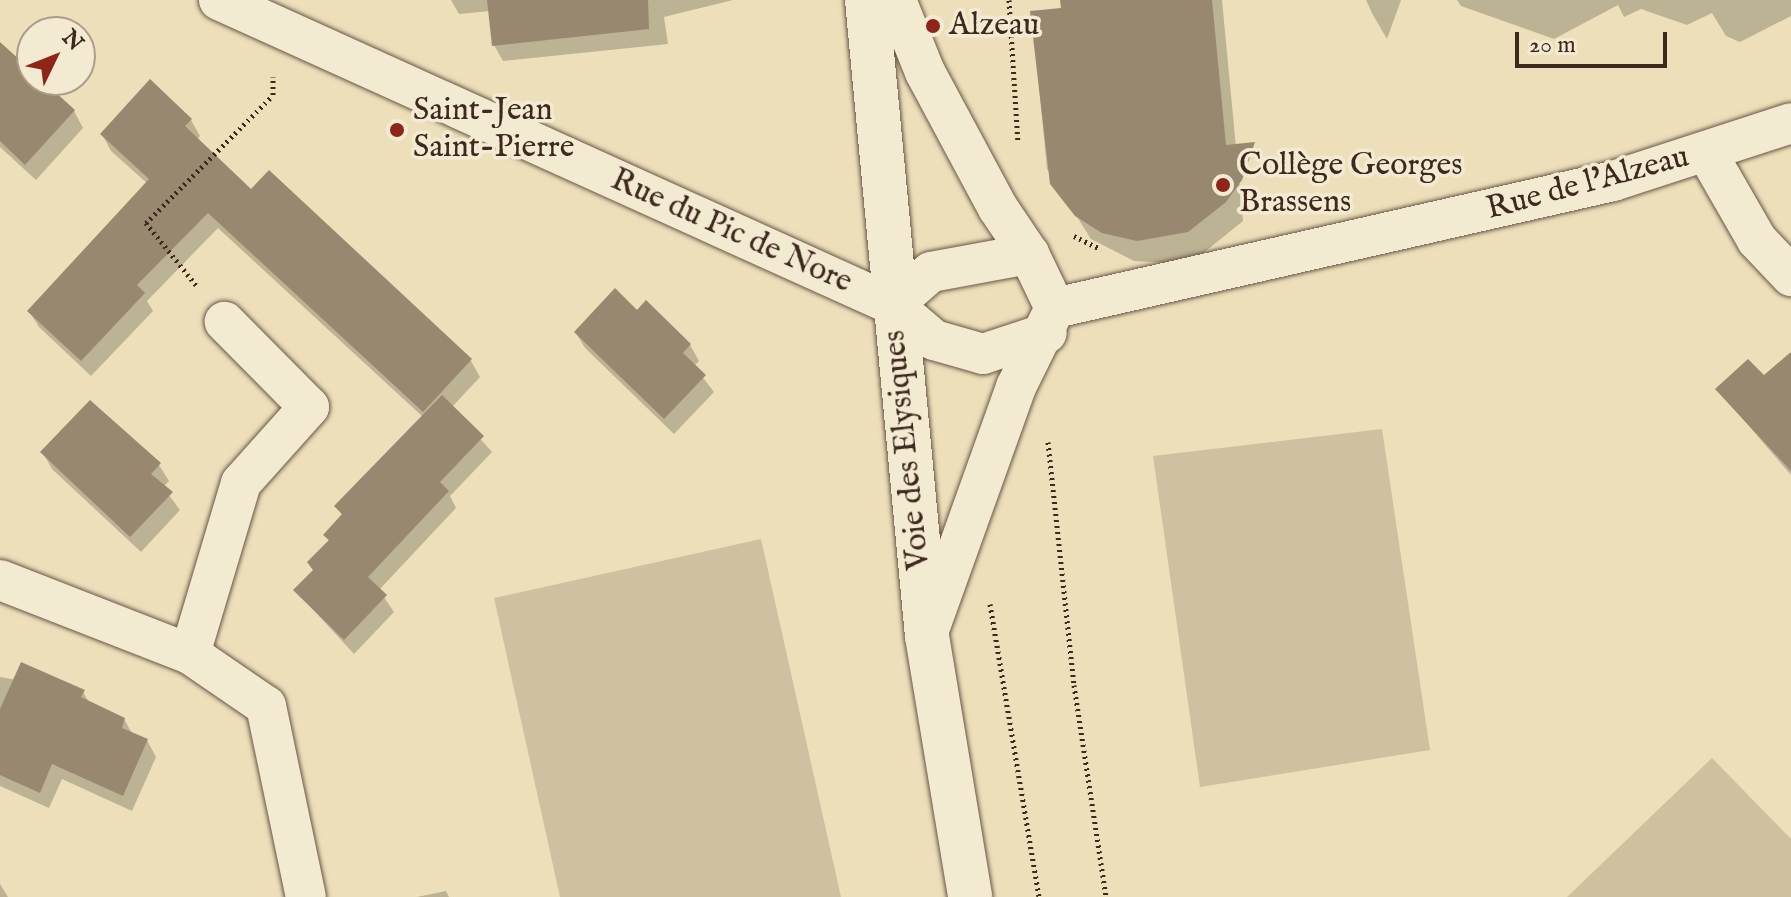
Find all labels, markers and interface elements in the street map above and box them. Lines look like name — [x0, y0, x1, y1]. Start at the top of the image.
place label: Alzeau — [949, 7, 1039, 45]
north arrow — [16, 16, 96, 96]
scale bar — [1519, 16, 1671, 66]
marker: Alzeau — [924, 17, 942, 35]
text: N — [55, 24, 89, 58]
text: 20 m — [1529, 30, 1576, 61]
place label: Saint-Jean Saint-Pierre — [413, 93, 574, 168]
marker: Saint-Jean Saint-Pierre — [388, 121, 406, 139]
street label: Rue de l'Alzeau — [1483, 139, 1693, 229]
place label: Collège Georges Brassens — [1239, 148, 1462, 223]
street label: Rue du Pic de Nore — [604, 162, 858, 302]
marker: Collège Georges Brassens — [1214, 176, 1232, 194]
street label: Voie des Elysiques — [876, 328, 940, 572]

